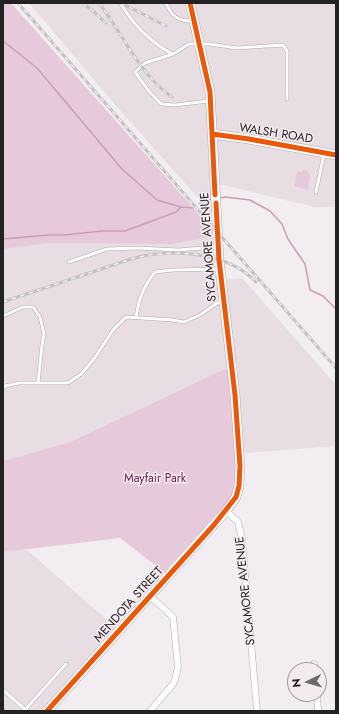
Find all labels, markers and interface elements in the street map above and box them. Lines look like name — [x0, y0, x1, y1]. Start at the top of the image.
street label: WALSH ROAD — [238, 121, 314, 147]
street label: SYCAMORE AVENUE — [198, 192, 220, 302]
park label: Mayfair Park — [124, 472, 186, 486]
street label: SYCAMORE AVENUE — [233, 536, 259, 646]
street label: MENDOTA STREET — [91, 564, 167, 646]
north arrow — [287, 662, 327, 702]
text: N — [288, 678, 304, 688]

